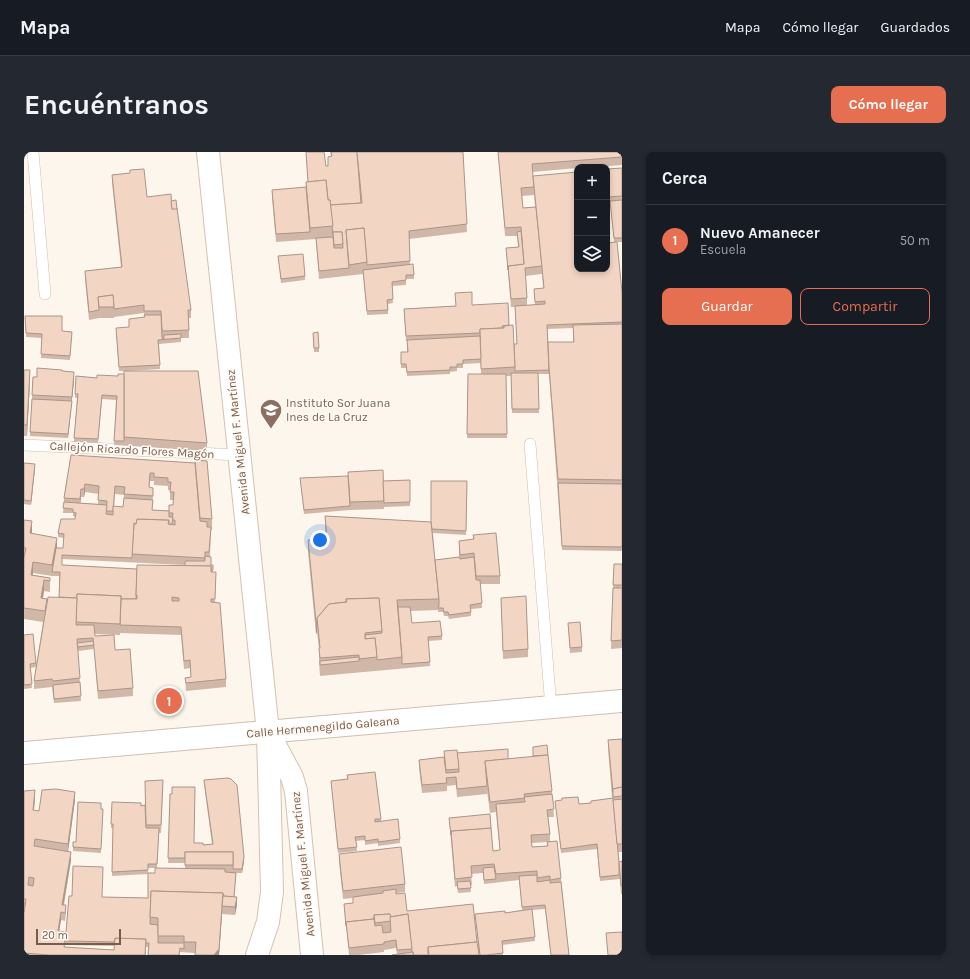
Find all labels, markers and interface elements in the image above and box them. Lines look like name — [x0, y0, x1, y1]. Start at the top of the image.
text: Mapa — [20, 17, 70, 39]
text: Mapa — [725, 19, 760, 36]
text: Cómo llegar — [782, 19, 858, 36]
text: Guardados — [880, 19, 950, 36]
button: Cómo llegar — [831, 86, 946, 123]
text: Encuéntranos — [24, 88, 209, 121]
map controls — [574, 164, 610, 272]
button: + — [574, 164, 610, 200]
text: Cerca — [662, 168, 707, 188]
button: − — [574, 200, 610, 236]
text: Nuevo Amanecer — [700, 224, 820, 242]
text: 1 — [673, 233, 677, 248]
text: 50 m — [900, 233, 930, 248]
button: layers — [574, 236, 610, 272]
text: Escuela — [700, 242, 746, 257]
button: Guardar — [662, 288, 792, 325]
button: Compartir — [800, 288, 930, 325]
street label: Avenida Miguel F. Martínez — [223, 368, 253, 515]
place label: Instituto Sor Juana Ines de La Cruz — [286, 396, 390, 424]
school or university icon: Instituto Sor Juana Ines de La Cruz — [258, 397, 284, 430]
street label: Callejón Ricardo Flores Magón — [49, 439, 215, 461]
your location — [310, 530, 330, 550]
pin: 1 — [156, 686, 182, 716]
street label: Calle Hermenegildo Galeana — [246, 713, 400, 741]
street label: Avenida Miguel F. Martínez — [288, 790, 318, 937]
scale bar — [36, 927, 121, 946]
text: 20 m — [42, 929, 68, 942]

